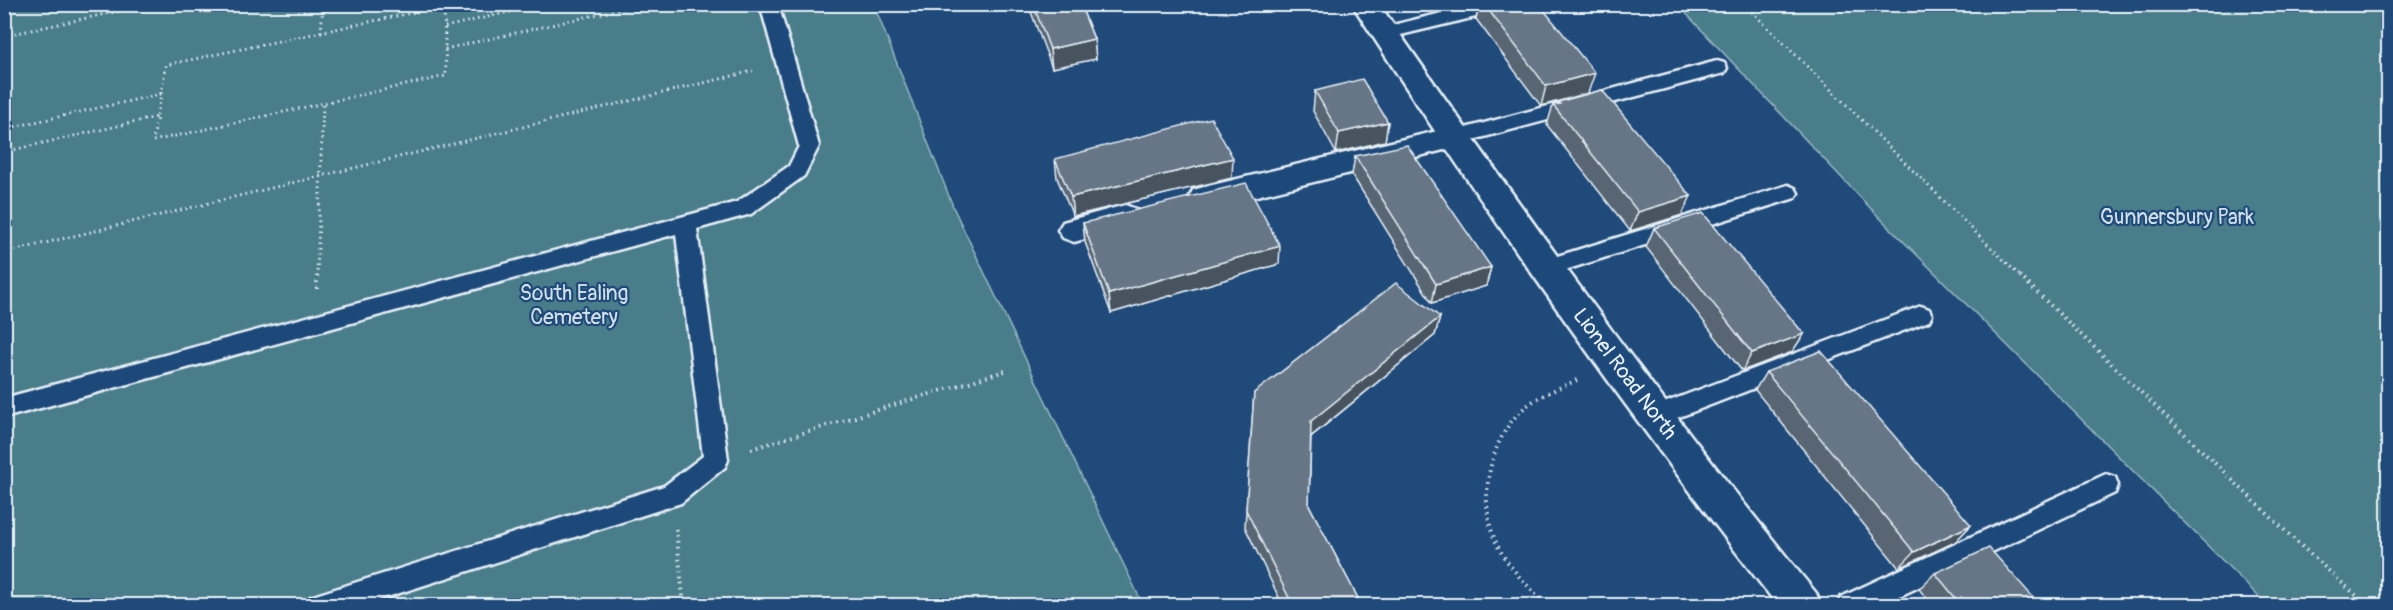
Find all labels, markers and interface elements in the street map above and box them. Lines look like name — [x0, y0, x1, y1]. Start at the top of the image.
park label: Gunnersbury Park — [2100, 204, 2254, 231]
park label: South Ealing Cemetery — [520, 280, 628, 331]
street label: Lionel Road North — [1567, 303, 1683, 445]

